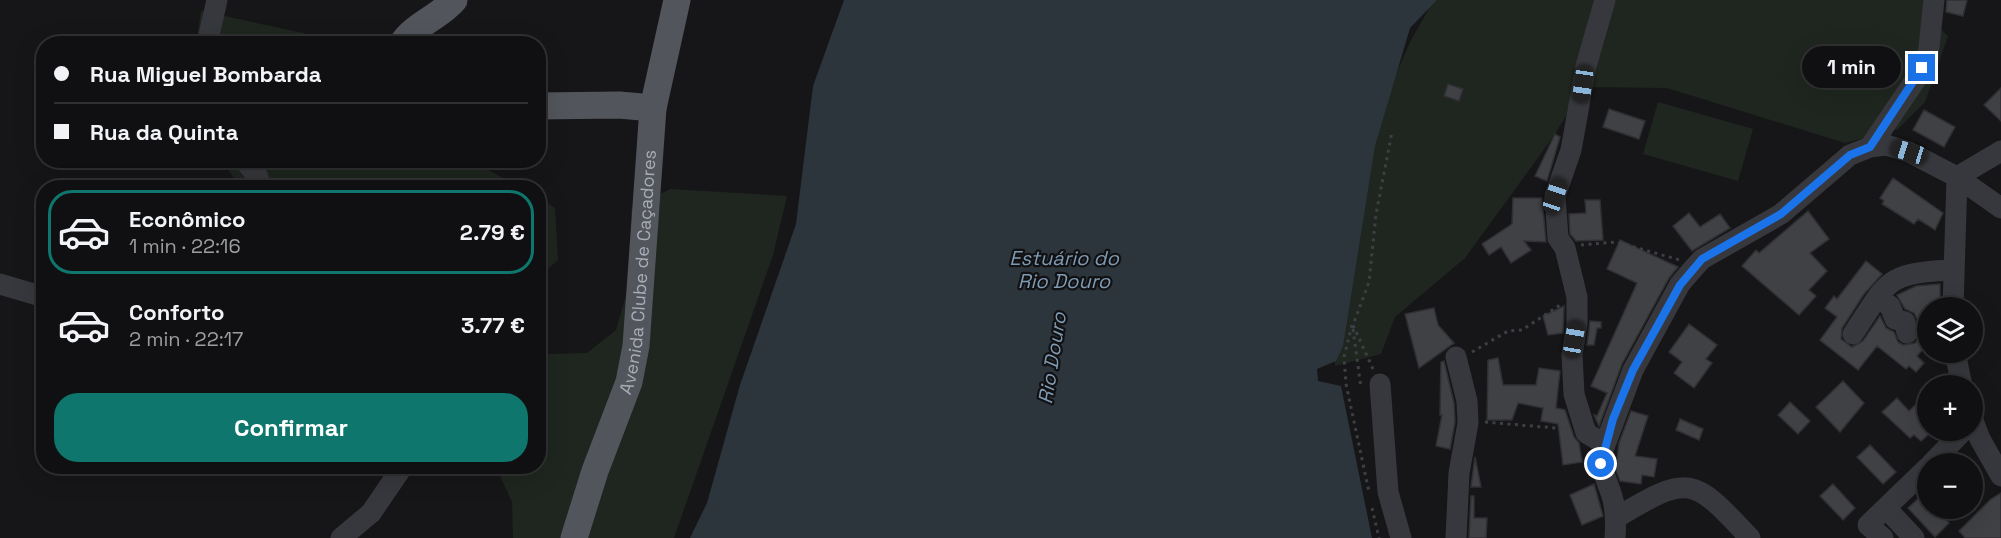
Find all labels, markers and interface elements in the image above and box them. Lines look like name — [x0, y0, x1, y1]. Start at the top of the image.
callout: 1 min — [1802, 47, 1901, 89]
text: 1 min — [1827, 54, 1876, 80]
route end — [1908, 54, 1935, 81]
text: Rua Miguel Bombarda — [90, 60, 321, 88]
car — [1572, 65, 1594, 103]
text: Rua da Quinta — [90, 118, 238, 146]
car — [1889, 138, 1929, 166]
street label: Avenida Clube de Caçadores — [613, 149, 661, 397]
car — [1541, 176, 1569, 216]
icon: car — [57, 205, 111, 259]
text: Econômico — [129, 205, 246, 233]
text: 2.79 € — [460, 218, 525, 246]
text: 1 min · 22:16 — [129, 233, 241, 259]
water label: Estuário do Rio Douro — [1009, 245, 1119, 294]
map controls — [1917, 297, 1983, 519]
button: layers — [1917, 297, 1983, 363]
icon: car — [57, 298, 111, 352]
text: Conforto — [129, 298, 224, 326]
water label: Rio Douro — [1032, 310, 1072, 406]
text: 3.77 € — [461, 311, 525, 339]
car — [1562, 320, 1586, 358]
text: 2 min · 22:17 — [129, 326, 243, 352]
button: + — [1917, 375, 1983, 441]
button: Confirmar — [54, 393, 528, 462]
route start — [1587, 450, 1614, 477]
button: − — [1917, 453, 1983, 519]

